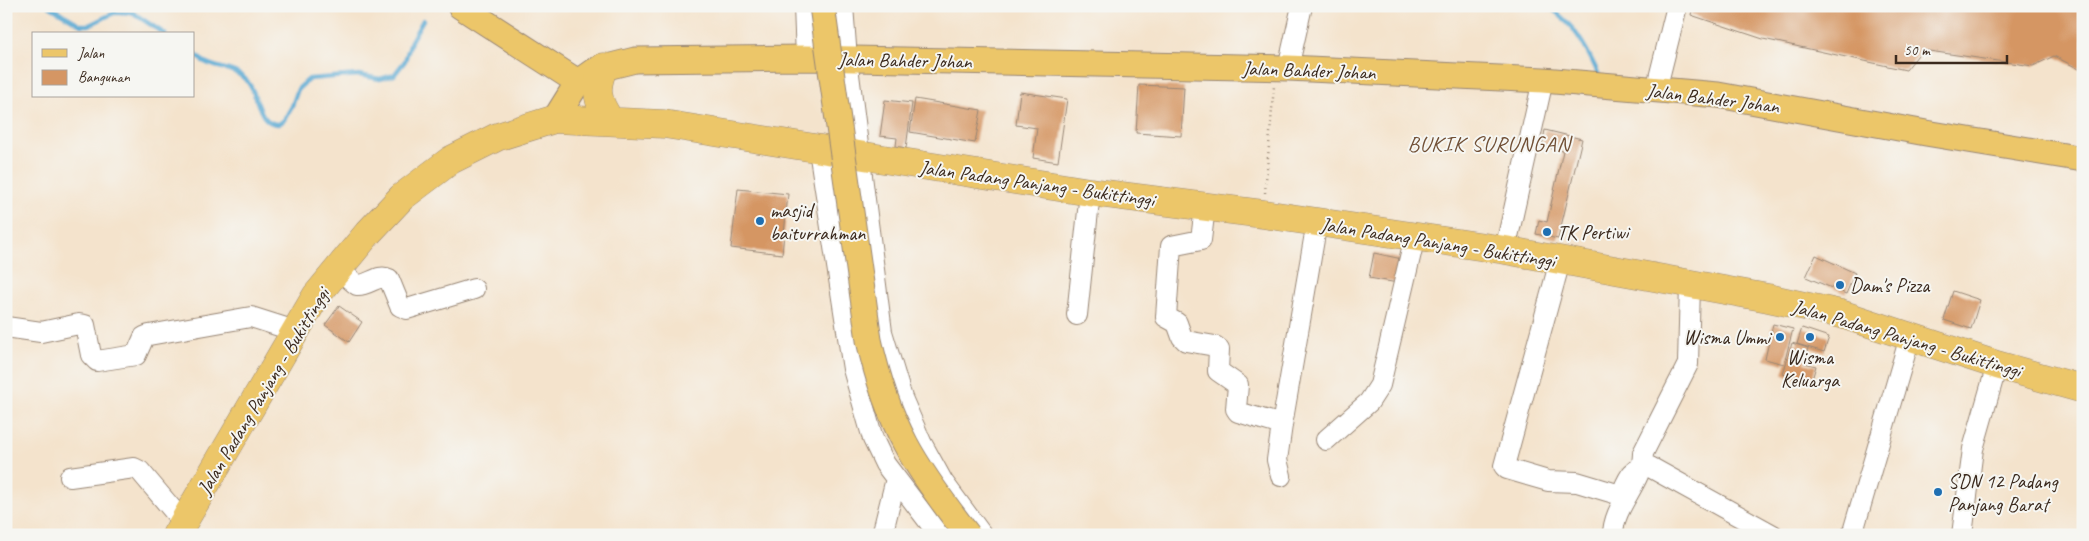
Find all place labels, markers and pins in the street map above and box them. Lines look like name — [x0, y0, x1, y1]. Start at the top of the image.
place label: masjid baiturrahman — [770, 198, 866, 246]
marker: masjid baiturrahman — [754, 215, 766, 227]
place label: TK Pertiwi — [1557, 220, 1631, 245]
marker: TK Pertiwi — [1541, 226, 1553, 238]
place label: Dam's Pizza — [1850, 273, 1931, 298]
marker: Dam's Pizza — [1834, 279, 1846, 291]
place label: Wisma Ummi — [1684, 325, 1772, 350]
marker: Wisma Ummi — [1774, 331, 1786, 343]
marker: Wisma Keluarga — [1804, 331, 1816, 343]
place label: Wisma Keluarga — [1781, 345, 1840, 393]
place label: SDN 12 Padang Panjang Barat — [1948, 469, 2059, 517]
marker: SDN 12 Padang Panjang Barat — [1932, 486, 1944, 498]

